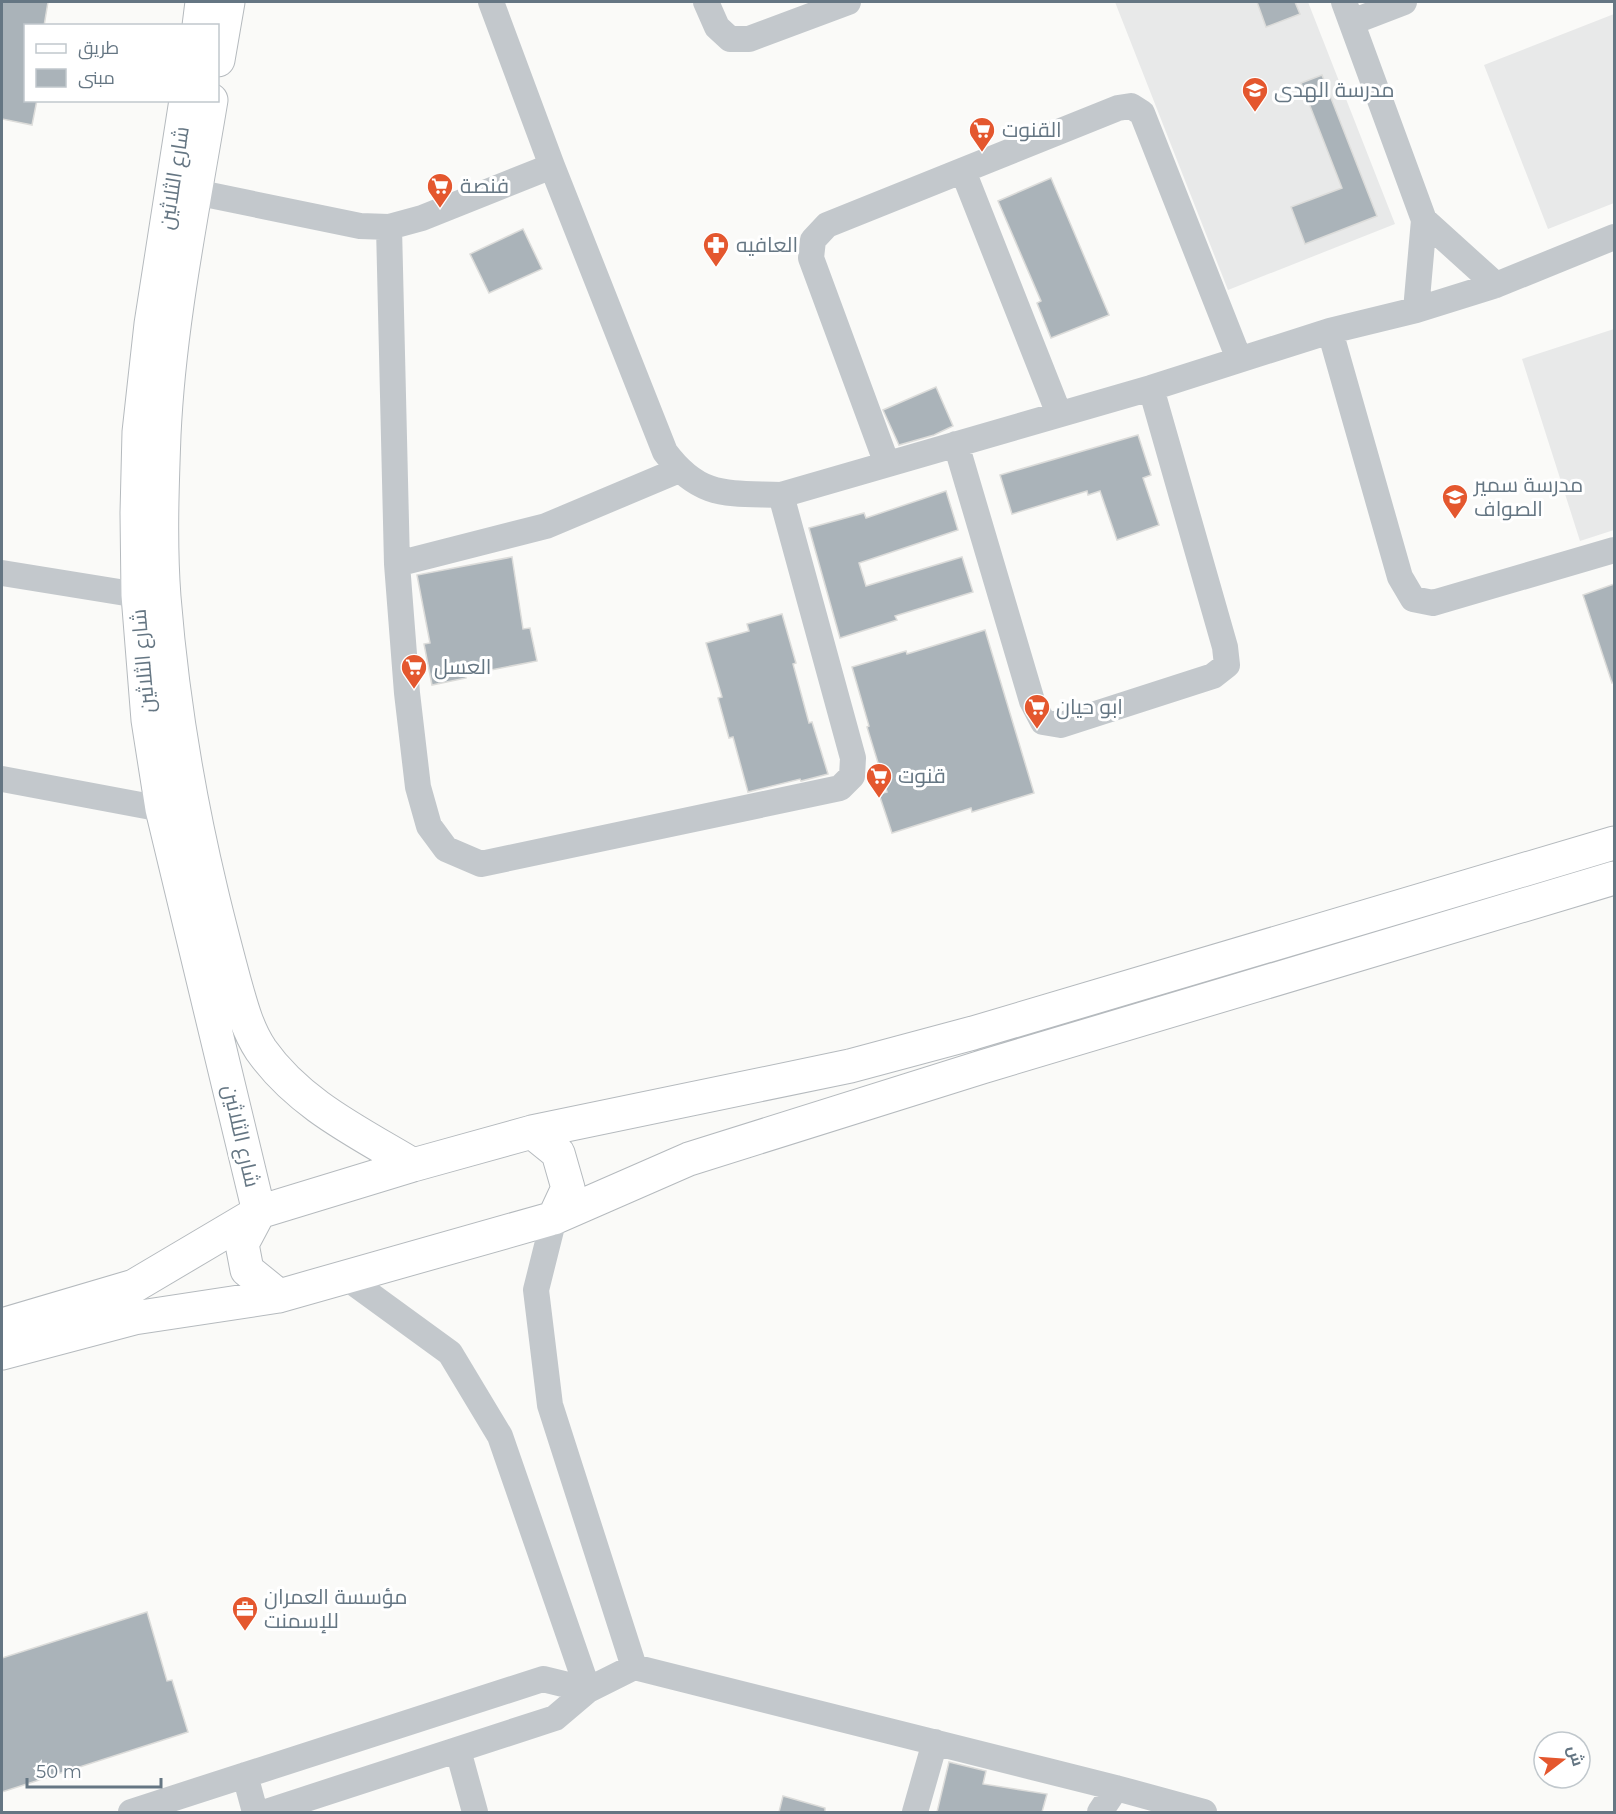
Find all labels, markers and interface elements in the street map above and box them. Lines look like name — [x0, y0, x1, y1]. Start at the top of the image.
legend — [24, 24, 219, 102]
text: طريق — [78, 37, 119, 60]
text: مبنى — [78, 67, 115, 89]
school or university icon: مدرسة الهدى — [1240, 75, 1270, 113]
place label: مدرسة الهدى — [1274, 77, 1395, 103]
supermarket icon: القنوت — [967, 115, 997, 153]
place label: القنوت — [1002, 117, 1062, 142]
street label: شارع الثلاثين — [153, 124, 196, 232]
supermarket icon: فنصة — [425, 171, 455, 209]
place label: فنصة — [460, 173, 509, 198]
pharmacy icon: العافيه — [701, 230, 731, 268]
place label: العافيه — [736, 232, 798, 257]
place label: مدرسة سمير الصواف — [1473, 472, 1583, 521]
school or university icon: مدرسة سمير الصواف — [1440, 482, 1470, 520]
street label: شارع الثلاثين — [126, 608, 161, 714]
supermarket icon: العسل — [399, 652, 429, 690]
place label: العسل — [434, 654, 492, 680]
supermarket icon: ابو حيان — [1022, 692, 1052, 730]
place label: ابو حيان — [1056, 694, 1123, 720]
supermarket icon: قنوت — [864, 761, 894, 799]
place label: قنوت — [898, 763, 946, 788]
street label: شارع الثلاثين — [216, 1082, 265, 1190]
place label: مؤسسة العمران للإسمنت — [264, 1584, 408, 1634]
office icon: مؤسسة العمران للإسمنت — [230, 1594, 260, 1632]
north arrow — [1532, 1730, 1592, 1790]
text: ش — [1564, 1743, 1588, 1768]
scale bar — [27, 1751, 160, 1789]
text: 50 m — [36, 1761, 82, 1783]

